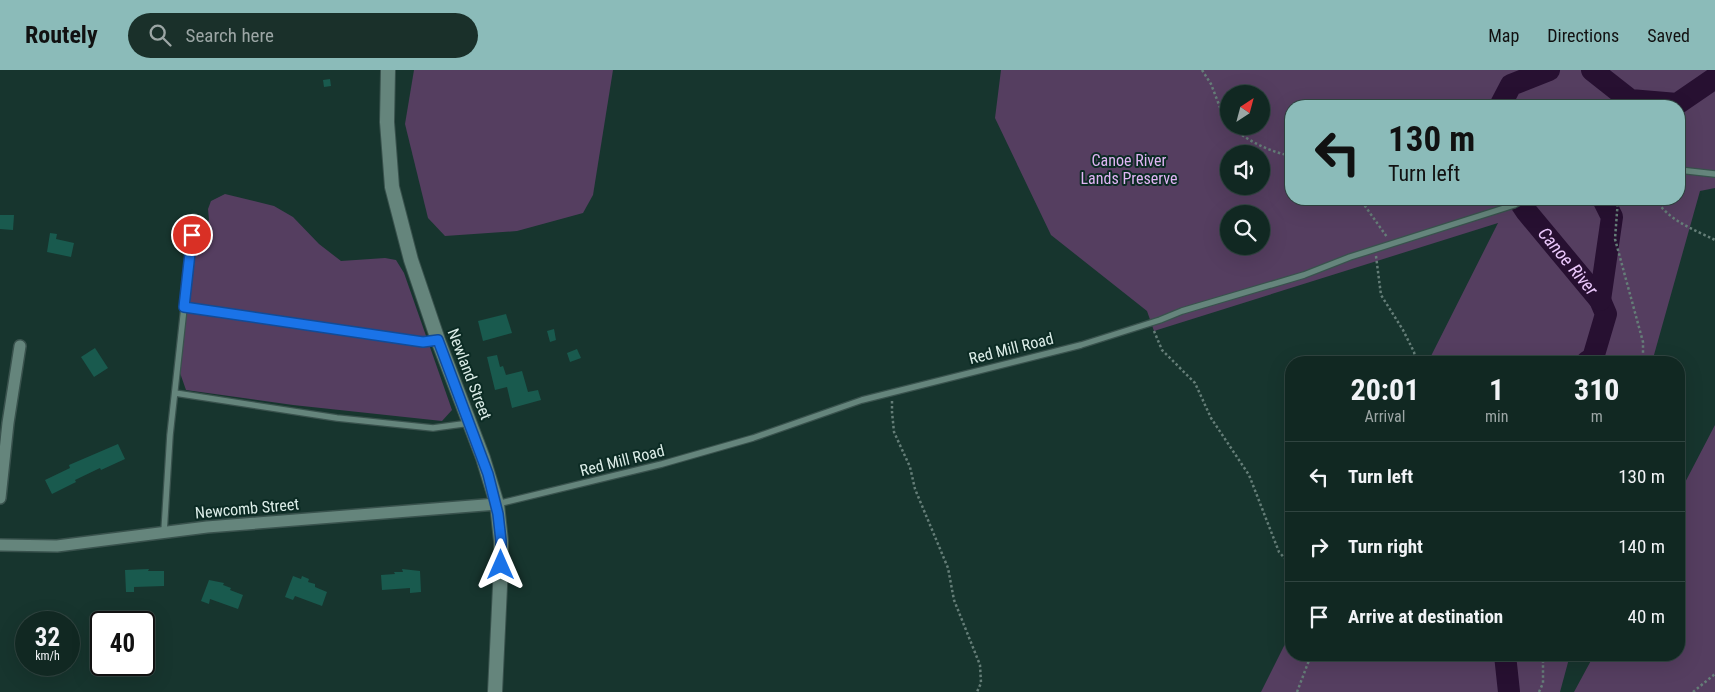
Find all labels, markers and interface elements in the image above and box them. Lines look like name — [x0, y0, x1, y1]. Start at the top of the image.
search box — [128, 13, 478, 58]
text: Routely — [25, 21, 98, 49]
icon: search — [146, 21, 174, 49]
text: Search here — [186, 24, 274, 47]
text: Map — [1488, 25, 1519, 46]
text: Directions — [1547, 25, 1619, 46]
text: Saved — [1647, 25, 1690, 46]
north arrow — [1220, 85, 1270, 135]
map controls — [1220, 85, 1270, 255]
text: 130 m — [1388, 119, 1475, 160]
icon: left — [1305, 120, 1370, 185]
button: sound — [1220, 145, 1270, 195]
park label: Canoe River Lands Preserve — [1080, 151, 1178, 188]
text: Turn left — [1388, 161, 1460, 186]
button: search — [1220, 205, 1270, 255]
pin — [171, 214, 213, 256]
icon: arrive — [178, 221, 206, 249]
water label: Canoe River — [1534, 223, 1603, 300]
street label: Newland Street — [443, 326, 496, 423]
street label: Red Mill Road — [967, 329, 1055, 368]
text: 20:01 — [1351, 372, 1419, 407]
text: 1 — [1489, 372, 1504, 407]
text: 310 — [1574, 372, 1619, 407]
text: Arrival — [1365, 407, 1405, 426]
text: min — [1485, 407, 1508, 426]
text: m — [1591, 407, 1603, 426]
street label: Red Mill Road — [578, 441, 666, 480]
icon: left — [1305, 463, 1333, 491]
text: Turn left — [1348, 465, 1413, 488]
text: 130 m — [1618, 465, 1665, 488]
street label: Newcomb Street — [194, 494, 300, 523]
icon: right — [1305, 533, 1333, 561]
text: Turn right — [1348, 535, 1423, 558]
text: 140 m — [1618, 535, 1665, 558]
position arrow — [474, 538, 526, 590]
icon: arrive — [1305, 603, 1333, 631]
text: Arrive at destination — [1348, 605, 1503, 628]
text: 40 m — [1628, 605, 1665, 628]
speed limit sign: 40 — [90, 611, 155, 676]
text: 32 — [35, 623, 60, 652]
text: km/h — [35, 649, 60, 663]

